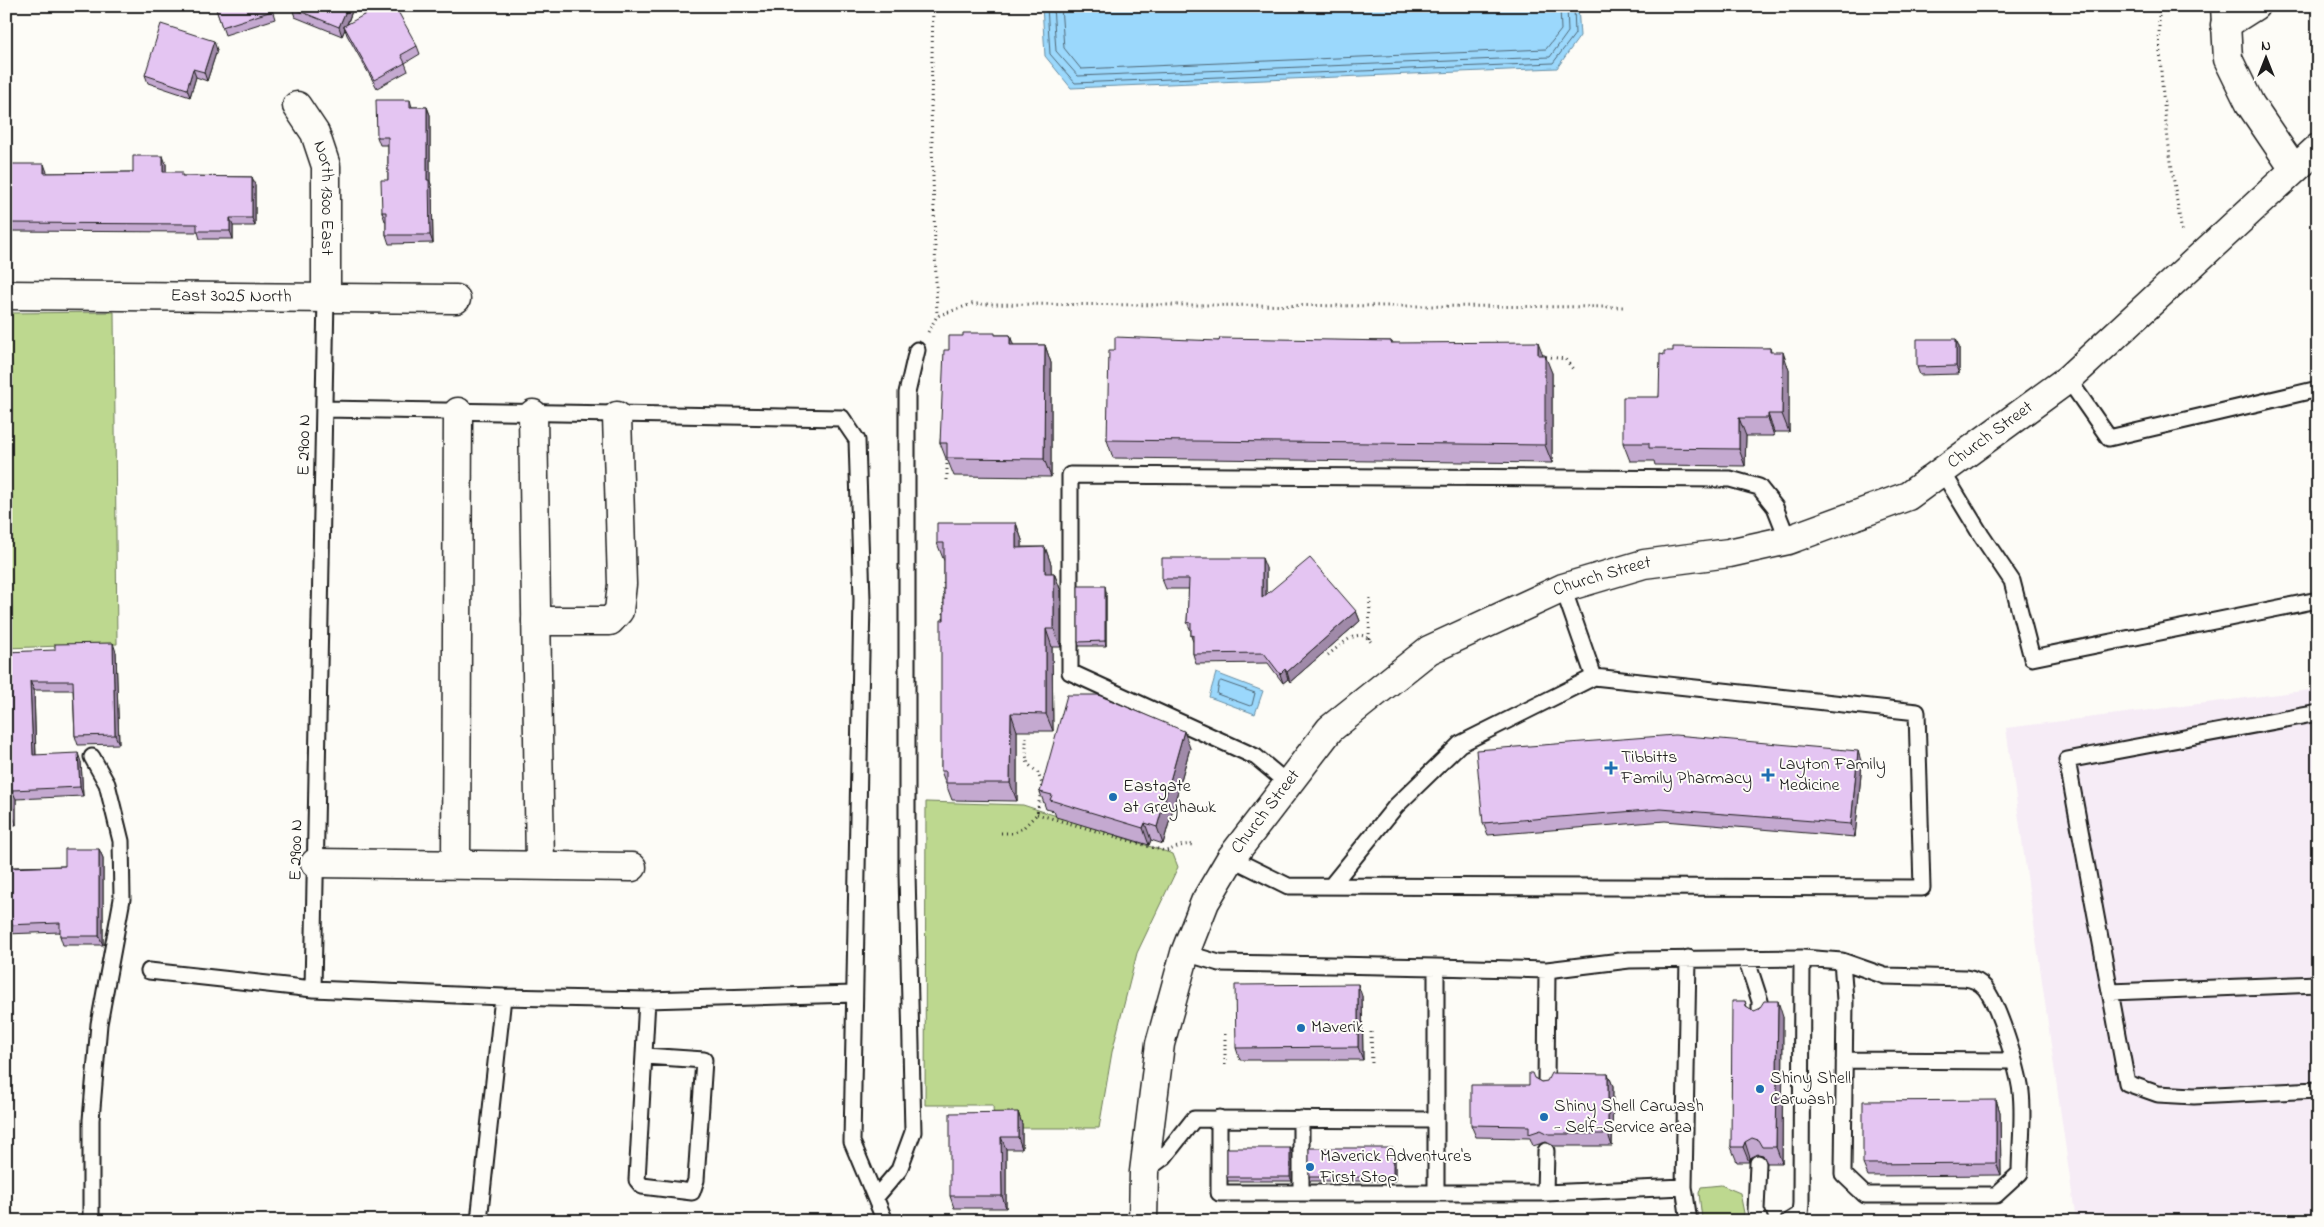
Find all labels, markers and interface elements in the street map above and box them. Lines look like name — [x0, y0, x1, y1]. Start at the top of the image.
north arrow — [2242, 32, 2292, 82]
text: N — [2261, 36, 2271, 57]
street label: North 1300 East — [305, 137, 339, 255]
street label: East 3025 North — [170, 283, 292, 311]
street label: Church Street — [1942, 395, 2039, 476]
street label: E 2900 N — [291, 414, 319, 476]
street label: Church Street — [1549, 550, 1652, 604]
place label: Tibbitts Family Pharmacy — [1620, 745, 1752, 792]
place label: Layton Family Medicine — [1779, 752, 1886, 799]
marker: Tibbitts Family Pharmacy — [1605, 762, 1617, 774]
street label: Church Street — [1225, 764, 1307, 860]
marker: Layton Family Medicine — [1761, 768, 1775, 782]
place label: Eastgate at Greyhawk — [1123, 774, 1216, 821]
marker: Eastgate at Greyhawk — [1107, 791, 1119, 803]
street label: E 2900 N — [283, 819, 311, 881]
place label: Maverik — [1311, 1015, 1364, 1041]
marker: Maverik — [1295, 1022, 1307, 1034]
place label: Shiny Shell Carwash — [1770, 1066, 1851, 1113]
marker: Shiny Shell Carwash — [1754, 1083, 1766, 1095]
place label: Shiny Shell Carwash - Self-Service area — [1554, 1094, 1704, 1141]
marker: Shiny Shell Carwash - Self-Service area — [1538, 1111, 1550, 1123]
place label: Maverick Adventure's First Stop — [1319, 1144, 1472, 1191]
marker: Maverick Adventure's First Stop — [1304, 1161, 1316, 1173]

